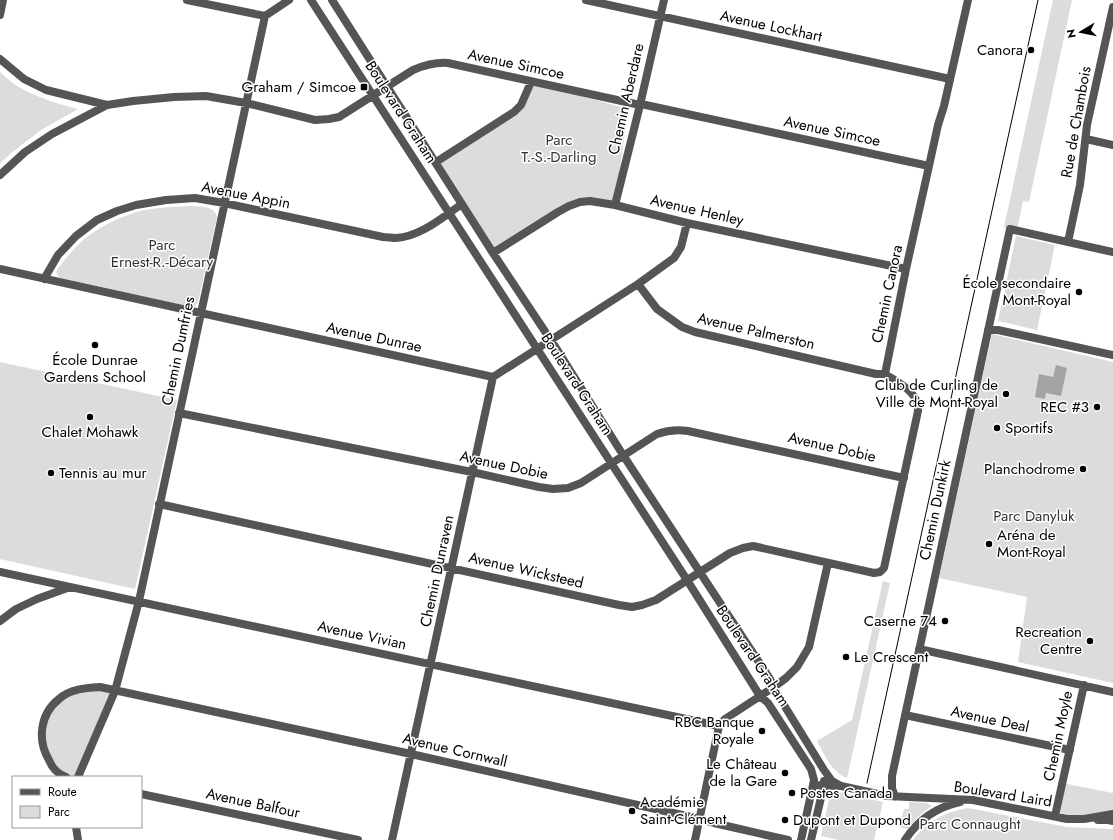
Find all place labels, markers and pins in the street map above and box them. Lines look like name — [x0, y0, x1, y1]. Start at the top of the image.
place label: Canora — [977, 39, 1023, 61]
marker: Canora — [1026, 45, 1036, 55]
place label: Graham / Simcoe — [242, 76, 356, 98]
marker: Graham / Simcoe — [359, 82, 369, 92]
place label: École secondaire Mont-Royal — [962, 272, 1071, 311]
marker: École secondaire Mont-Royal — [1074, 287, 1084, 297]
marker: École Dunrae Gardens School — [90, 340, 100, 350]
place label: École Dunrae Gardens School — [44, 349, 146, 388]
place label: Club de Curling de Ville de Mont-Royal — [875, 374, 998, 413]
marker: Club de Curling de Ville de Mont-Royal — [1001, 389, 1011, 399]
place label: REC #3 — [1040, 396, 1089, 418]
marker: REC #3 — [1092, 402, 1102, 412]
marker: Chalet Mohawk — [85, 412, 95, 422]
place label: Sportifs — [1005, 417, 1053, 439]
place label: Chalet Mohawk — [42, 421, 139, 443]
marker: Sportifs — [992, 423, 1002, 433]
place label: Planchodrome — [984, 458, 1075, 480]
place label: Tennis au mur — [59, 462, 148, 484]
marker: Planchodrome — [1078, 464, 1088, 474]
marker: Tennis au mur — [46, 468, 56, 478]
place label: Aréna de Mont-Royal — [997, 524, 1066, 563]
marker: Aréna de Mont-Royal — [984, 539, 994, 549]
place label: Caserne 74 — [864, 610, 937, 632]
marker: Caserne 74 — [940, 616, 950, 626]
place label: Recreation Centre — [1015, 621, 1082, 660]
marker: Recreation Centre — [1085, 636, 1095, 646]
place label: Le Crescent — [854, 646, 929, 668]
marker: Le Crescent — [841, 652, 851, 662]
place label: RBC Banque Royale — [675, 711, 754, 750]
marker: RBC Banque Royale — [757, 726, 767, 736]
place label: Le Château de la Gare — [706, 753, 777, 792]
marker: Le Château de la Gare — [780, 768, 790, 778]
place label: Postes Canada — [800, 782, 892, 804]
marker: Postes Canada — [787, 788, 797, 798]
place label: Académie Saint-Clément — [640, 791, 727, 830]
marker: Académie Saint-Clément — [627, 806, 637, 816]
place label: Dupont et Dupond — [793, 809, 911, 831]
marker: Dupont et Dupond — [780, 815, 790, 825]

